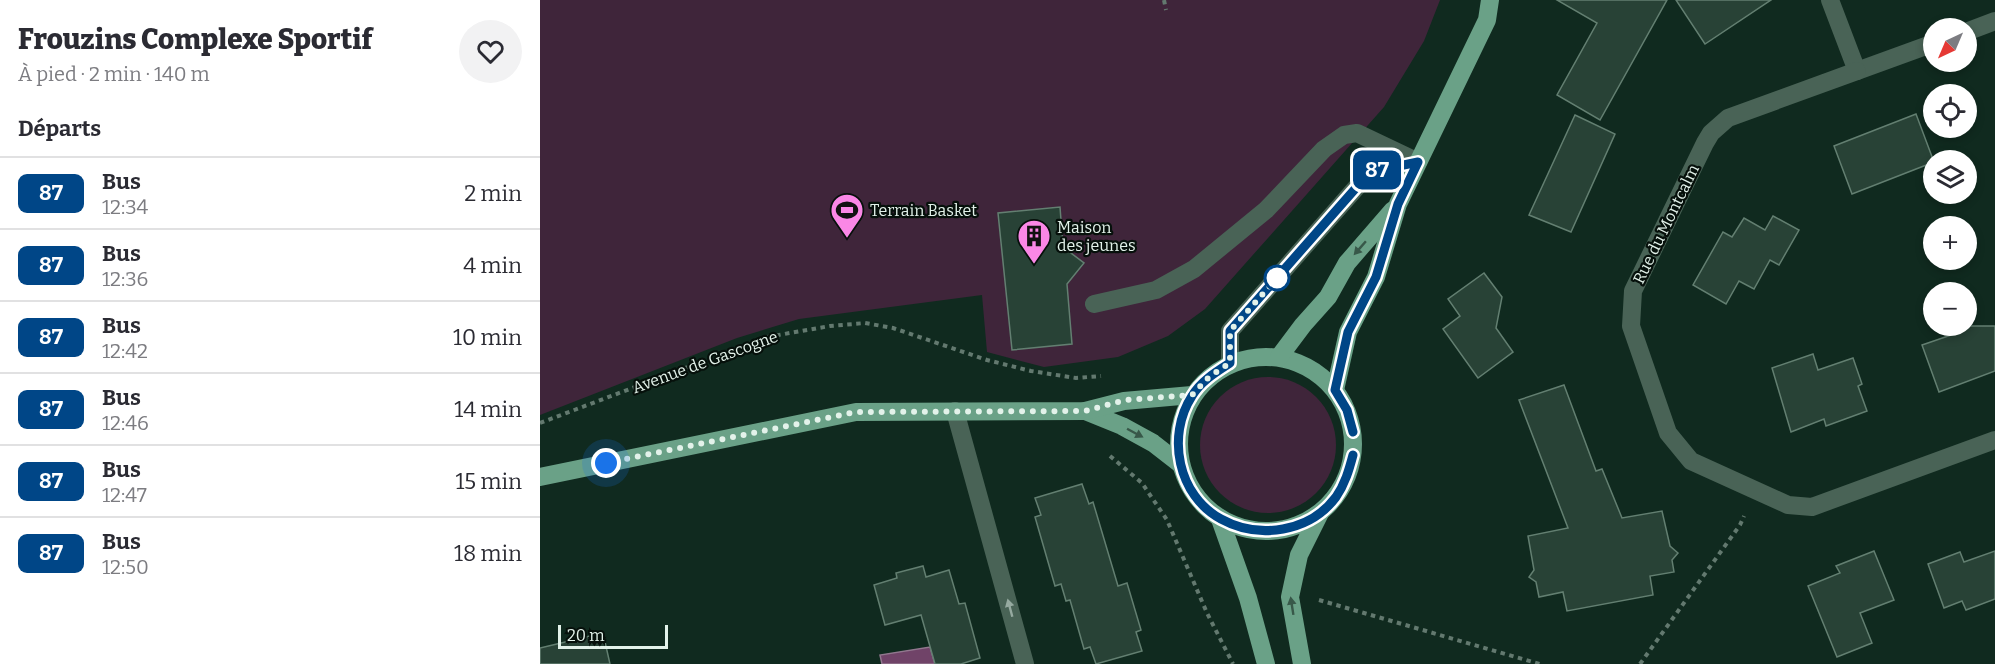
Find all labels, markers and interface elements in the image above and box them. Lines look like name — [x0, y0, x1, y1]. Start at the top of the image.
north arrow — [1923, 18, 1977, 72]
map controls — [1923, 18, 1977, 336]
button: heart — [459, 20, 522, 83]
text: Frouzins Complexe Sportif — [18, 23, 372, 56]
text: À pied · 2 min · 140 m — [18, 62, 210, 86]
button: locate — [1923, 84, 1977, 138]
text: Départs — [18, 115, 101, 142]
line badge: 87 — [1350, 150, 1404, 190]
button: layers — [1923, 150, 1977, 204]
text: 87 — [1365, 157, 1389, 183]
street label: Rue du Montcalm — [1629, 161, 1703, 287]
text: Bus — [102, 168, 141, 195]
text: 87 — [39, 180, 63, 206]
text: 2 min — [464, 180, 522, 207]
sports icon: Terrain Basket — [829, 192, 865, 239]
text: 12:34 — [102, 195, 148, 219]
place label: Terrain Basket — [870, 201, 977, 220]
button: + — [1923, 216, 1977, 270]
building icon: Maison des jeunes — [1016, 218, 1052, 265]
place label: Maison des jeunes — [1057, 218, 1136, 255]
text: Bus — [102, 240, 141, 267]
one-way arrow — [1354, 240, 1367, 255]
text: 87 — [39, 252, 63, 278]
text: 4 min — [463, 252, 522, 279]
unlabelled marker — [1264, 265, 1290, 291]
text: 12:36 — [102, 267, 148, 291]
button: − — [1923, 282, 1977, 336]
text: Bus — [102, 312, 141, 339]
text: 87 — [39, 324, 63, 350]
text: 10 min — [453, 324, 522, 351]
street label: Avenue de Gascogne — [630, 327, 780, 397]
text: 12:42 — [102, 339, 148, 363]
text: Bus — [102, 384, 141, 411]
text: 87 — [39, 396, 63, 422]
text: 14 min — [454, 396, 522, 423]
text: 12:46 — [102, 411, 149, 435]
one-way arrow — [1127, 428, 1144, 438]
your location — [591, 448, 621, 478]
text: Bus — [102, 456, 141, 483]
text: 87 — [39, 468, 63, 494]
text: 15 min — [455, 468, 522, 495]
text: 12:47 — [102, 483, 147, 507]
text: Bus — [102, 528, 141, 555]
text: 87 — [39, 540, 63, 566]
text: 18 min — [454, 540, 522, 567]
text: 12:50 — [102, 555, 149, 579]
one-way arrow — [1287, 597, 1296, 616]
one-way arrow — [1004, 598, 1014, 617]
scale bar — [558, 622, 668, 650]
text: 20 m — [567, 626, 604, 645]

